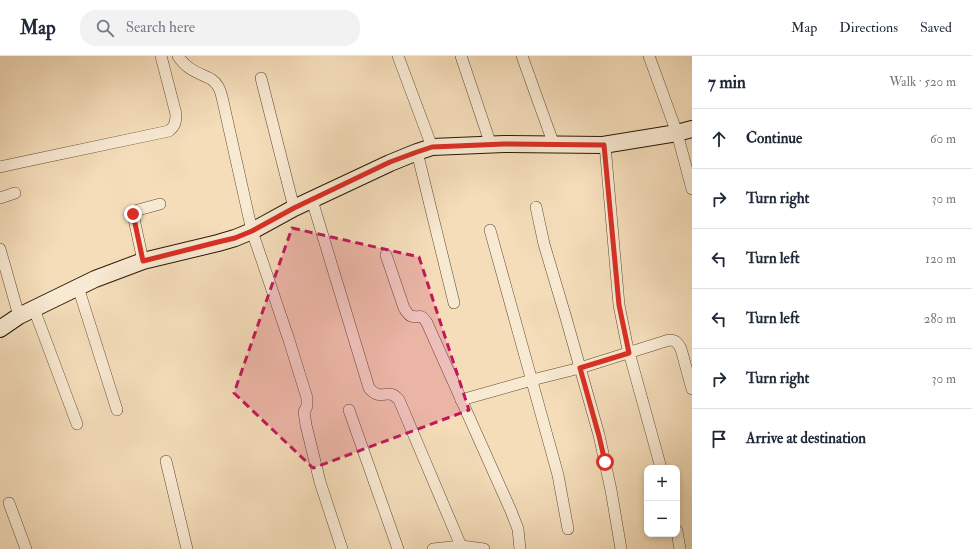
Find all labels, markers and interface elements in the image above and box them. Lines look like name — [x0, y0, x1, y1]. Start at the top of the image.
search box — [80, 10, 360, 46]
text: Map — [20, 16, 56, 40]
icon: search — [94, 17, 116, 39]
text: Search here — [126, 18, 195, 37]
text: Map — [791, 19, 817, 36]
text: Directions — [839, 19, 898, 36]
text: Saved — [920, 19, 952, 36]
text: 7 min — [708, 72, 746, 93]
text: Walk · 520 m — [889, 74, 956, 90]
icon: ahead — [708, 128, 730, 150]
text: Continue — [746, 129, 802, 148]
text: 60 m — [930, 131, 956, 147]
icon: right — [708, 188, 730, 210]
text: Turn right — [746, 189, 809, 208]
text: 30 m — [932, 191, 956, 207]
route end — [124, 205, 142, 223]
icon: left — [708, 248, 730, 270]
text: Turn left — [746, 249, 800, 268]
text: 120 m — [925, 251, 956, 267]
icon: left — [708, 308, 730, 330]
text: Turn left — [746, 309, 800, 328]
text: 280 m — [924, 311, 956, 327]
icon: right — [708, 368, 730, 390]
text: Turn right — [746, 369, 809, 388]
text: 30 m — [932, 371, 956, 387]
icon: arrive — [708, 428, 730, 450]
text: Arrive at destination — [746, 429, 866, 448]
route start — [596, 453, 614, 471]
map controls — [644, 465, 680, 537]
button: + — [644, 465, 680, 501]
button: − — [644, 501, 680, 537]

